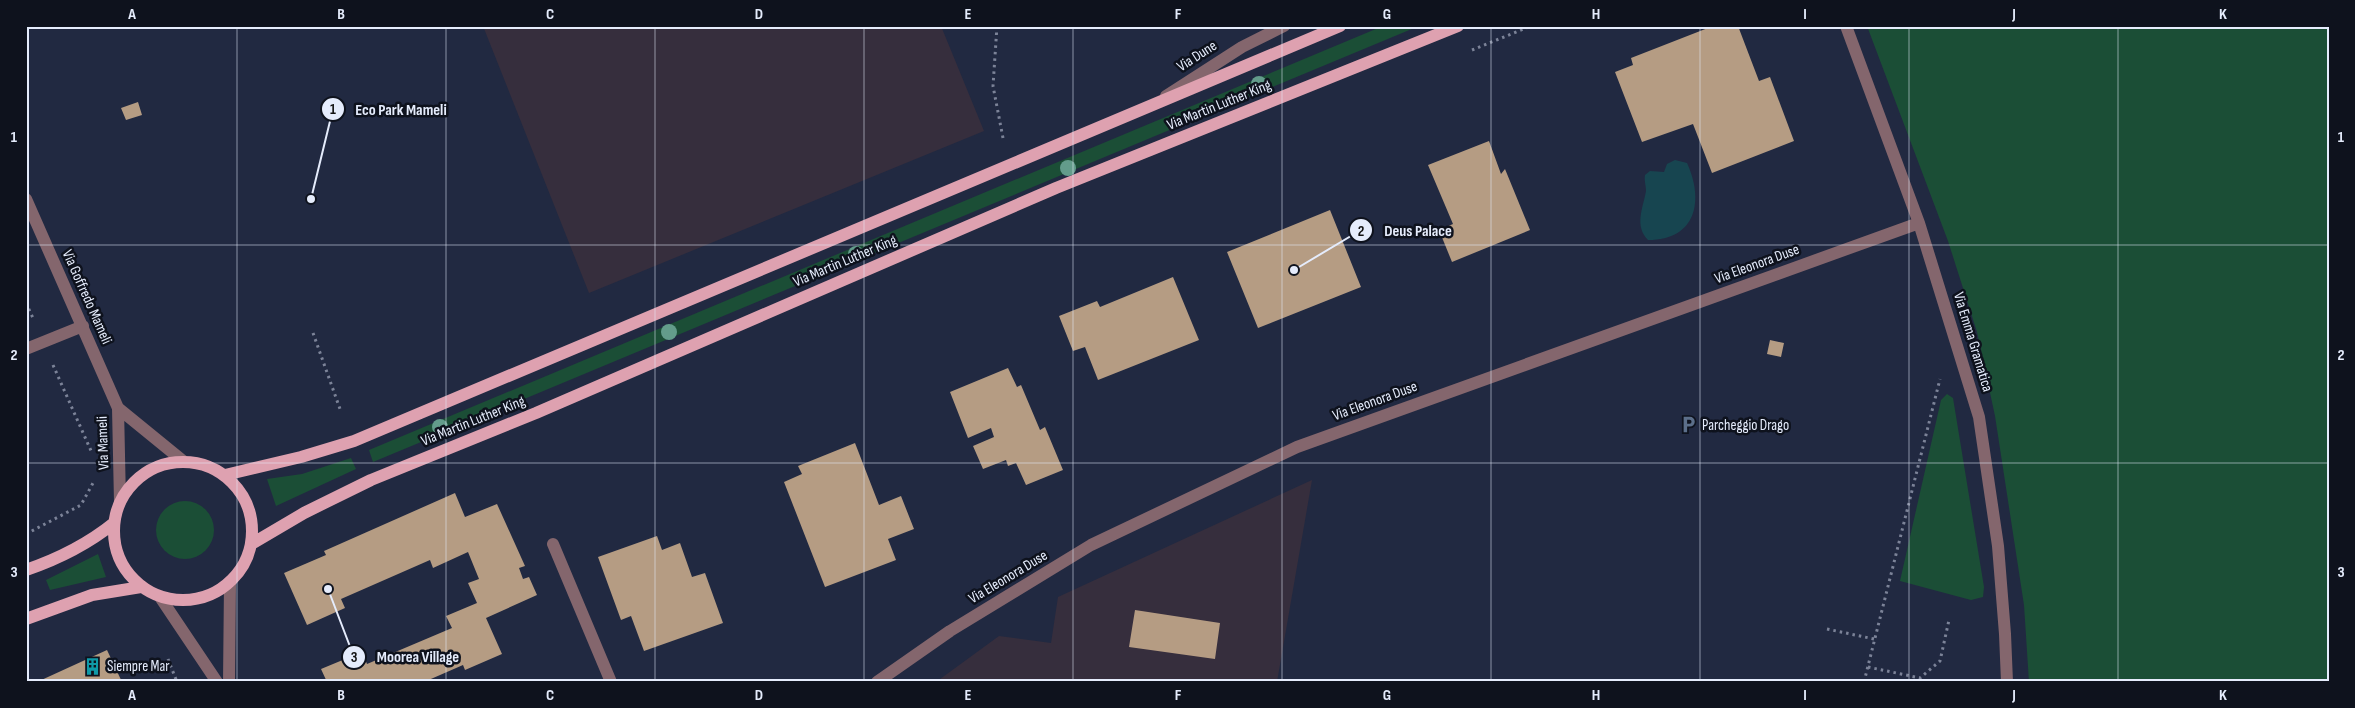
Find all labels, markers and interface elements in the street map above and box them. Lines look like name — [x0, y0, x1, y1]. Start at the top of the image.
text: A — [127, 5, 136, 24]
text: B — [337, 5, 345, 24]
text: C — [546, 5, 554, 24]
text: D — [755, 5, 763, 24]
text: E — [965, 5, 972, 24]
text: F — [1175, 5, 1182, 24]
text: G — [1383, 5, 1391, 24]
text: H — [1592, 5, 1600, 24]
text: I — [1803, 5, 1807, 24]
text: J — [2011, 5, 2016, 24]
text: K — [2219, 5, 2227, 24]
street label: Via Dune — [1173, 36, 1221, 76]
street label: Via Martin Luther King — [1164, 75, 1274, 135]
callout: Eco Park Mameli — [321, 94, 457, 125]
text: 1 — [330, 100, 336, 119]
text: Eco Park Mameli — [355, 101, 447, 120]
text: 1 — [11, 128, 18, 147]
text: 1 — [2338, 128, 2345, 147]
callout: Deus Palace — [1349, 215, 1462, 246]
text: 2 — [1358, 222, 1364, 241]
text: Deus Palace — [1384, 222, 1452, 241]
street label: Via Martin Luther King — [790, 231, 900, 291]
street label: Via Eleonora Duse — [1712, 240, 1802, 288]
street label: Via Goffredo Mameli — [58, 247, 116, 347]
street label: Via Emma Gramatica — [1949, 290, 1997, 394]
text: 2 — [10, 346, 18, 365]
text: 2 — [2337, 346, 2345, 365]
street label: Via Eleonora Duse — [1330, 377, 1420, 425]
street label: Via Martin Luther King — [418, 391, 528, 451]
parking icon: Parcheggio Drago — [1678, 415, 1698, 435]
street label: Via Mameli — [93, 416, 113, 470]
place label: Parcheggio Drago — [1702, 416, 1789, 435]
street label: Via Eleonora Duse — [965, 546, 1051, 608]
text: 3 — [10, 563, 18, 582]
text: 3 — [2337, 563, 2345, 582]
callout: Moorea Village — [342, 641, 469, 672]
text: 3 — [351, 648, 358, 667]
text: Moorea Village — [377, 648, 459, 667]
building icon: Siempre Mar — [83, 656, 103, 676]
place label: Siempre Mar — [107, 657, 170, 676]
text: A — [127, 686, 136, 705]
text: B — [337, 686, 345, 705]
text: C — [546, 686, 554, 705]
text: D — [755, 686, 763, 705]
text: E — [965, 686, 972, 705]
text: F — [1175, 686, 1182, 705]
text: G — [1383, 686, 1391, 705]
text: H — [1592, 686, 1600, 705]
text: I — [1803, 686, 1807, 705]
text: J — [2011, 686, 2016, 705]
text: K — [2219, 686, 2227, 705]

